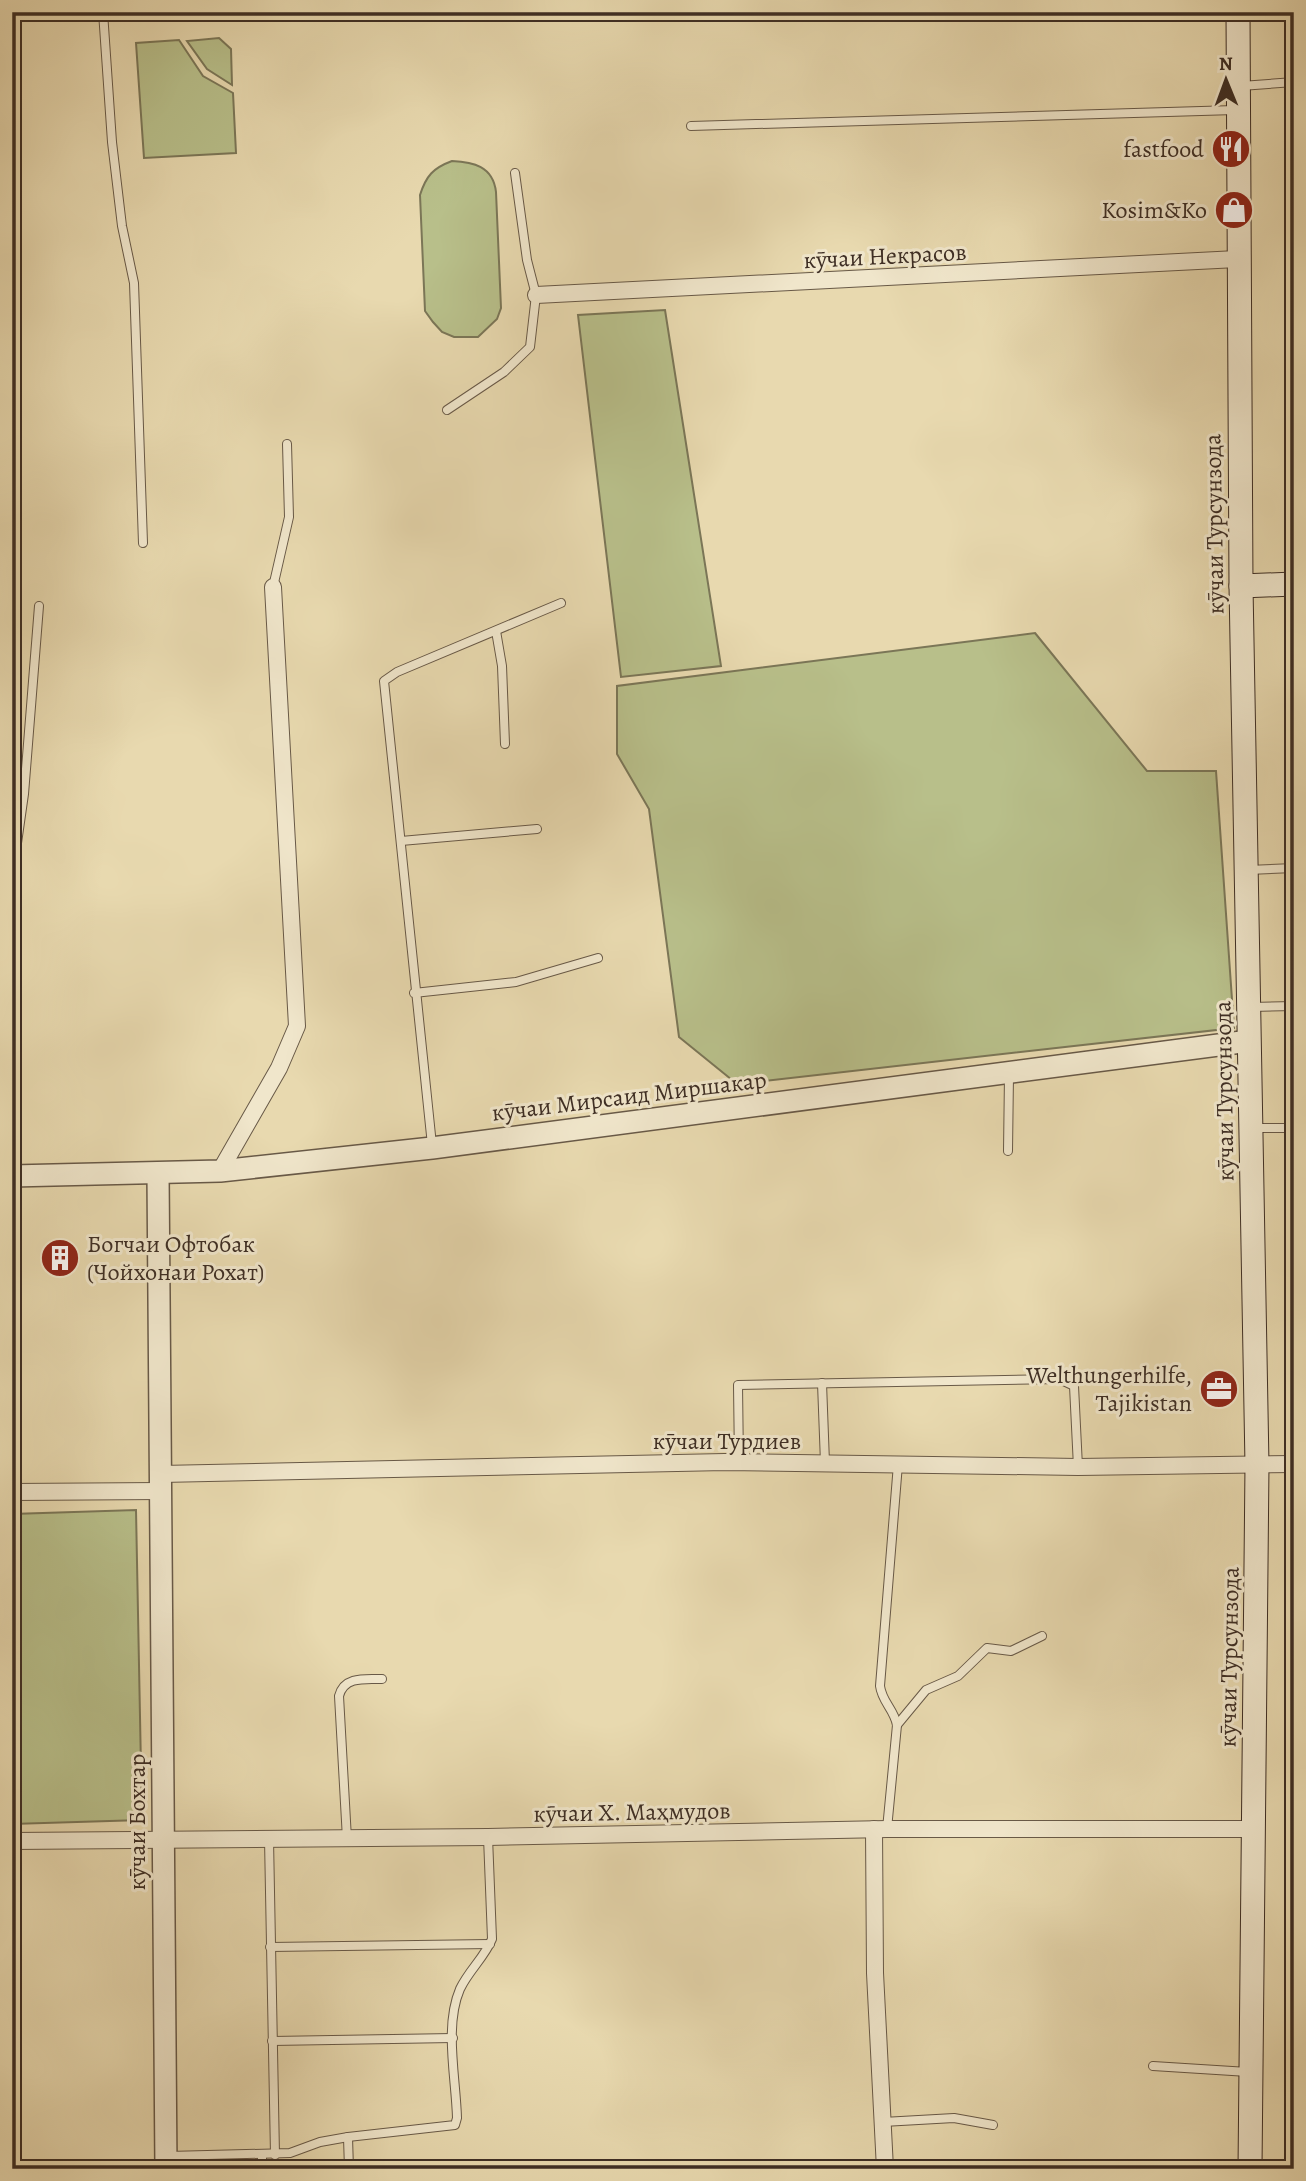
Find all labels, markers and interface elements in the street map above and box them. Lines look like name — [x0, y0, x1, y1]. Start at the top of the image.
north arrow — [1190, 46, 1260, 116]
text: N — [1219, 51, 1233, 77]
restaurant icon: fastfood — [1210, 128, 1252, 170]
place label: fastfood — [1123, 133, 1204, 165]
shop icon: Kosim&Ko — [1213, 189, 1255, 231]
place label: Kosim&Ko — [1101, 194, 1207, 226]
street label: кӯчаи Некрасов — [803, 236, 967, 276]
street label: кӯчаи Турсунзода — [1196, 433, 1232, 615]
street label: кӯчаи Турсунзода — [1206, 1000, 1242, 1182]
street label: кӯчаи Мирсаид Миршакар — [490, 1063, 768, 1129]
place label: Богчаи Офтобак (Чойхонаи Рохат) — [87, 1228, 264, 1288]
building icon: Богчаи Офтобак (Чойхонаи Рохат) — [39, 1237, 81, 1279]
place label: Welthungerhilfe, Tajikistan — [1025, 1359, 1192, 1419]
office icon: Welthungerhilfe, Tajikistan — [1198, 1368, 1240, 1410]
street label: кӯчаи Турдиев — [653, 1425, 801, 1457]
street label: кӯчаи Турсунзода — [1211, 1566, 1247, 1748]
street label: кӯчаи Бохтар — [121, 1754, 153, 1890]
street label: кӯчаи Х. Маҳмудов — [533, 1794, 731, 1830]

